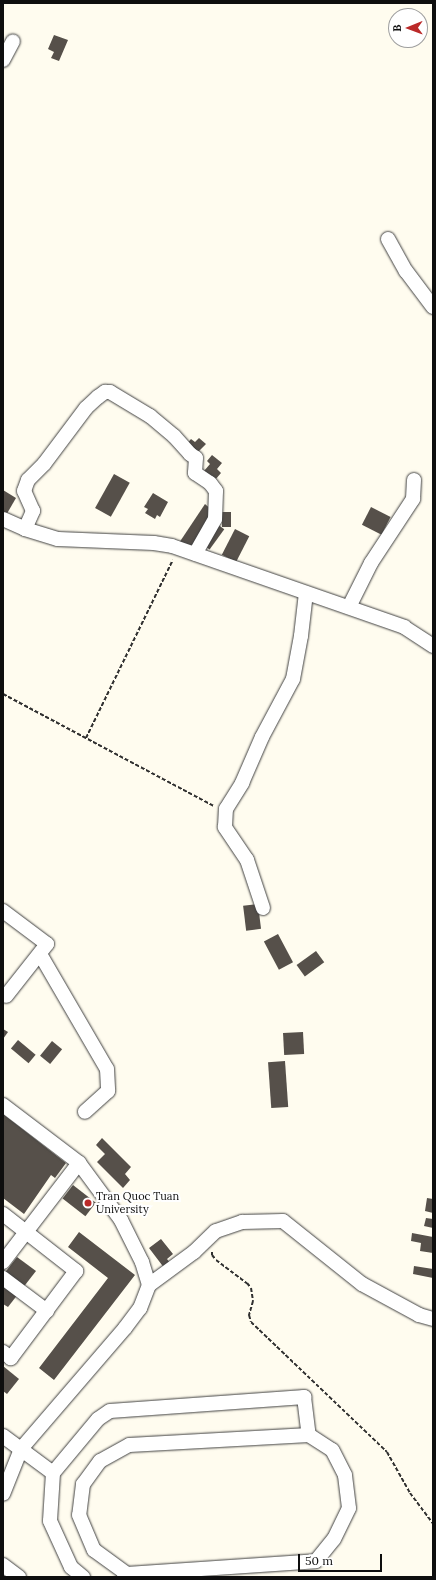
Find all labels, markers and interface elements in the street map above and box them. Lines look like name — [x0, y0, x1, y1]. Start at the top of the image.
north arrow — [388, 8, 428, 48]
text: B — [390, 24, 404, 32]
place label: Tran Quoc Tuan University — [96, 1190, 179, 1216]
marker: Tran Quoc Tuan University — [83, 1198, 93, 1208]
scale bar — [300, 1546, 384, 1572]
text: 50 m — [305, 1553, 333, 1568]

